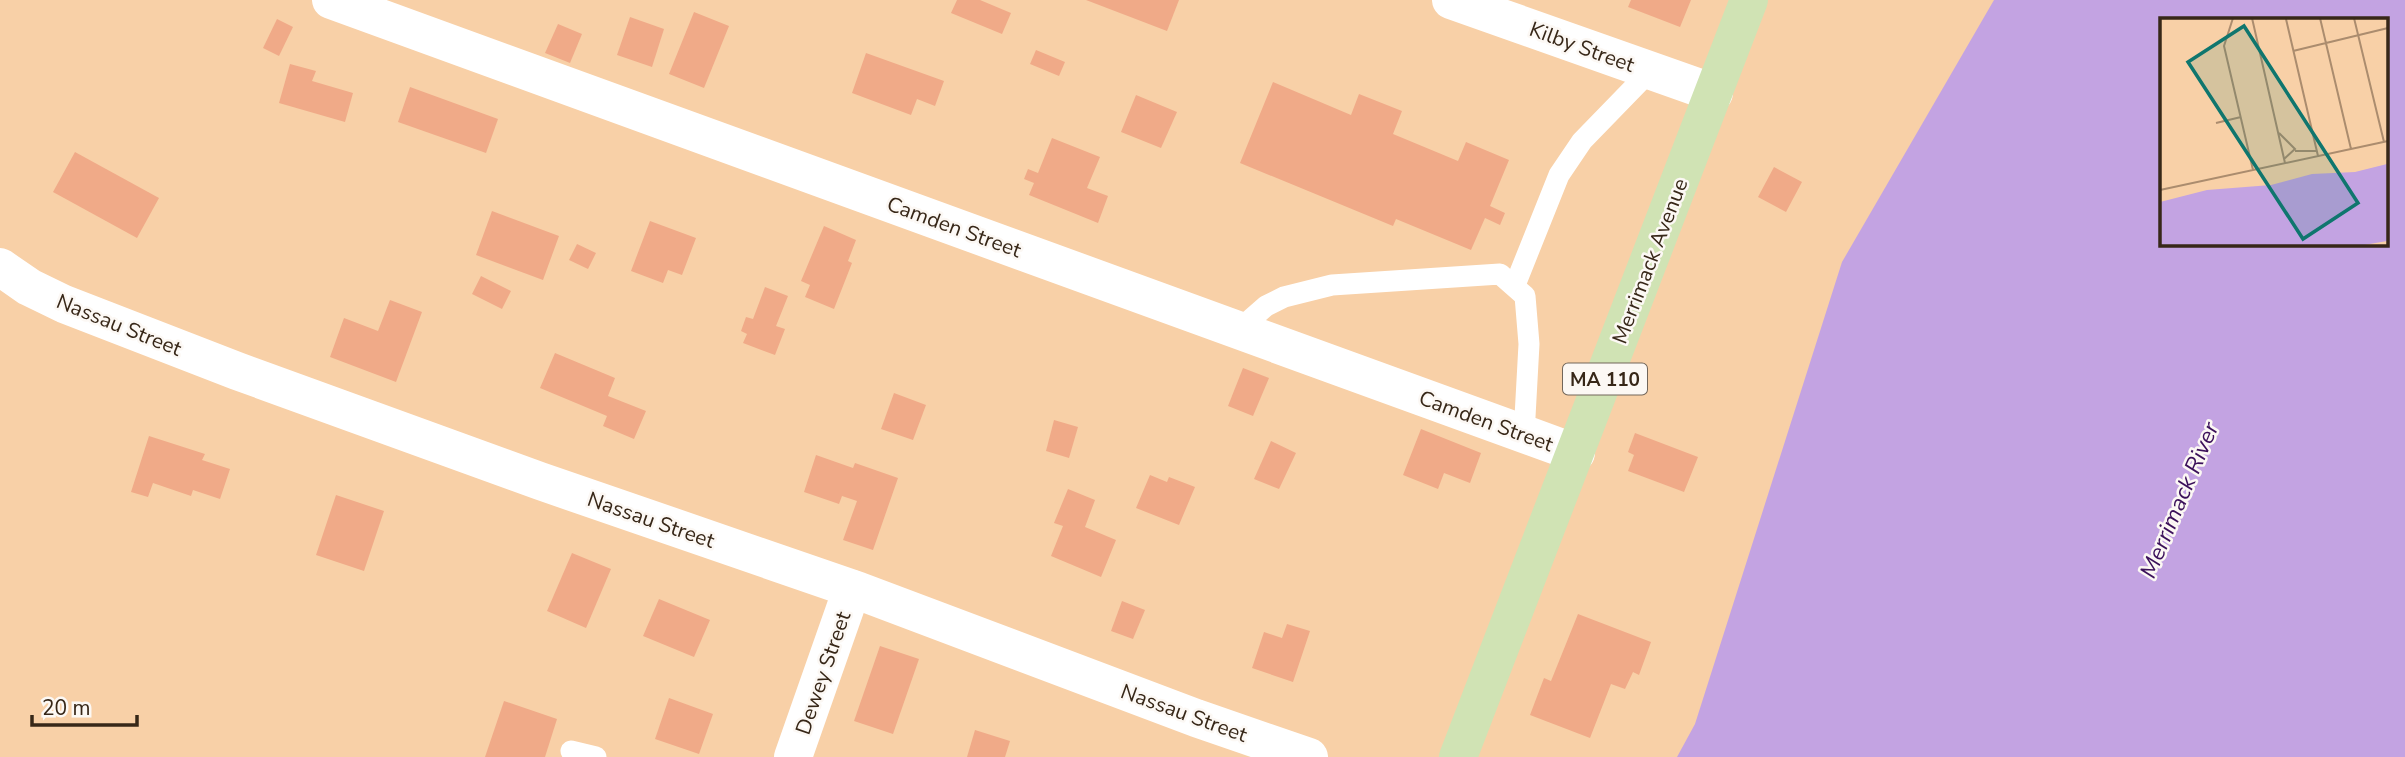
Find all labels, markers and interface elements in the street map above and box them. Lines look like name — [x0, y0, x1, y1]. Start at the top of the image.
street label: Kilby Street — [1526, 15, 1639, 79]
inset map — [2160, 18, 2388, 245]
street label: Merrimack Avenue — [1606, 174, 1694, 348]
street label: Camden Street — [883, 190, 1026, 264]
street label: Nassau Street — [52, 287, 186, 363]
road number: MA 110 — [1563, 364, 1647, 394]
street label: Camden Street — [1415, 384, 1558, 458]
water label: Merrimack River — [2133, 417, 2227, 583]
street label: Nassau Street — [584, 485, 719, 555]
street label: Dewey Street — [789, 607, 857, 738]
street label: Nassau Street — [1117, 677, 1252, 749]
scale bar — [32, 684, 136, 728]
text: 20 m — [42, 694, 91, 722]

